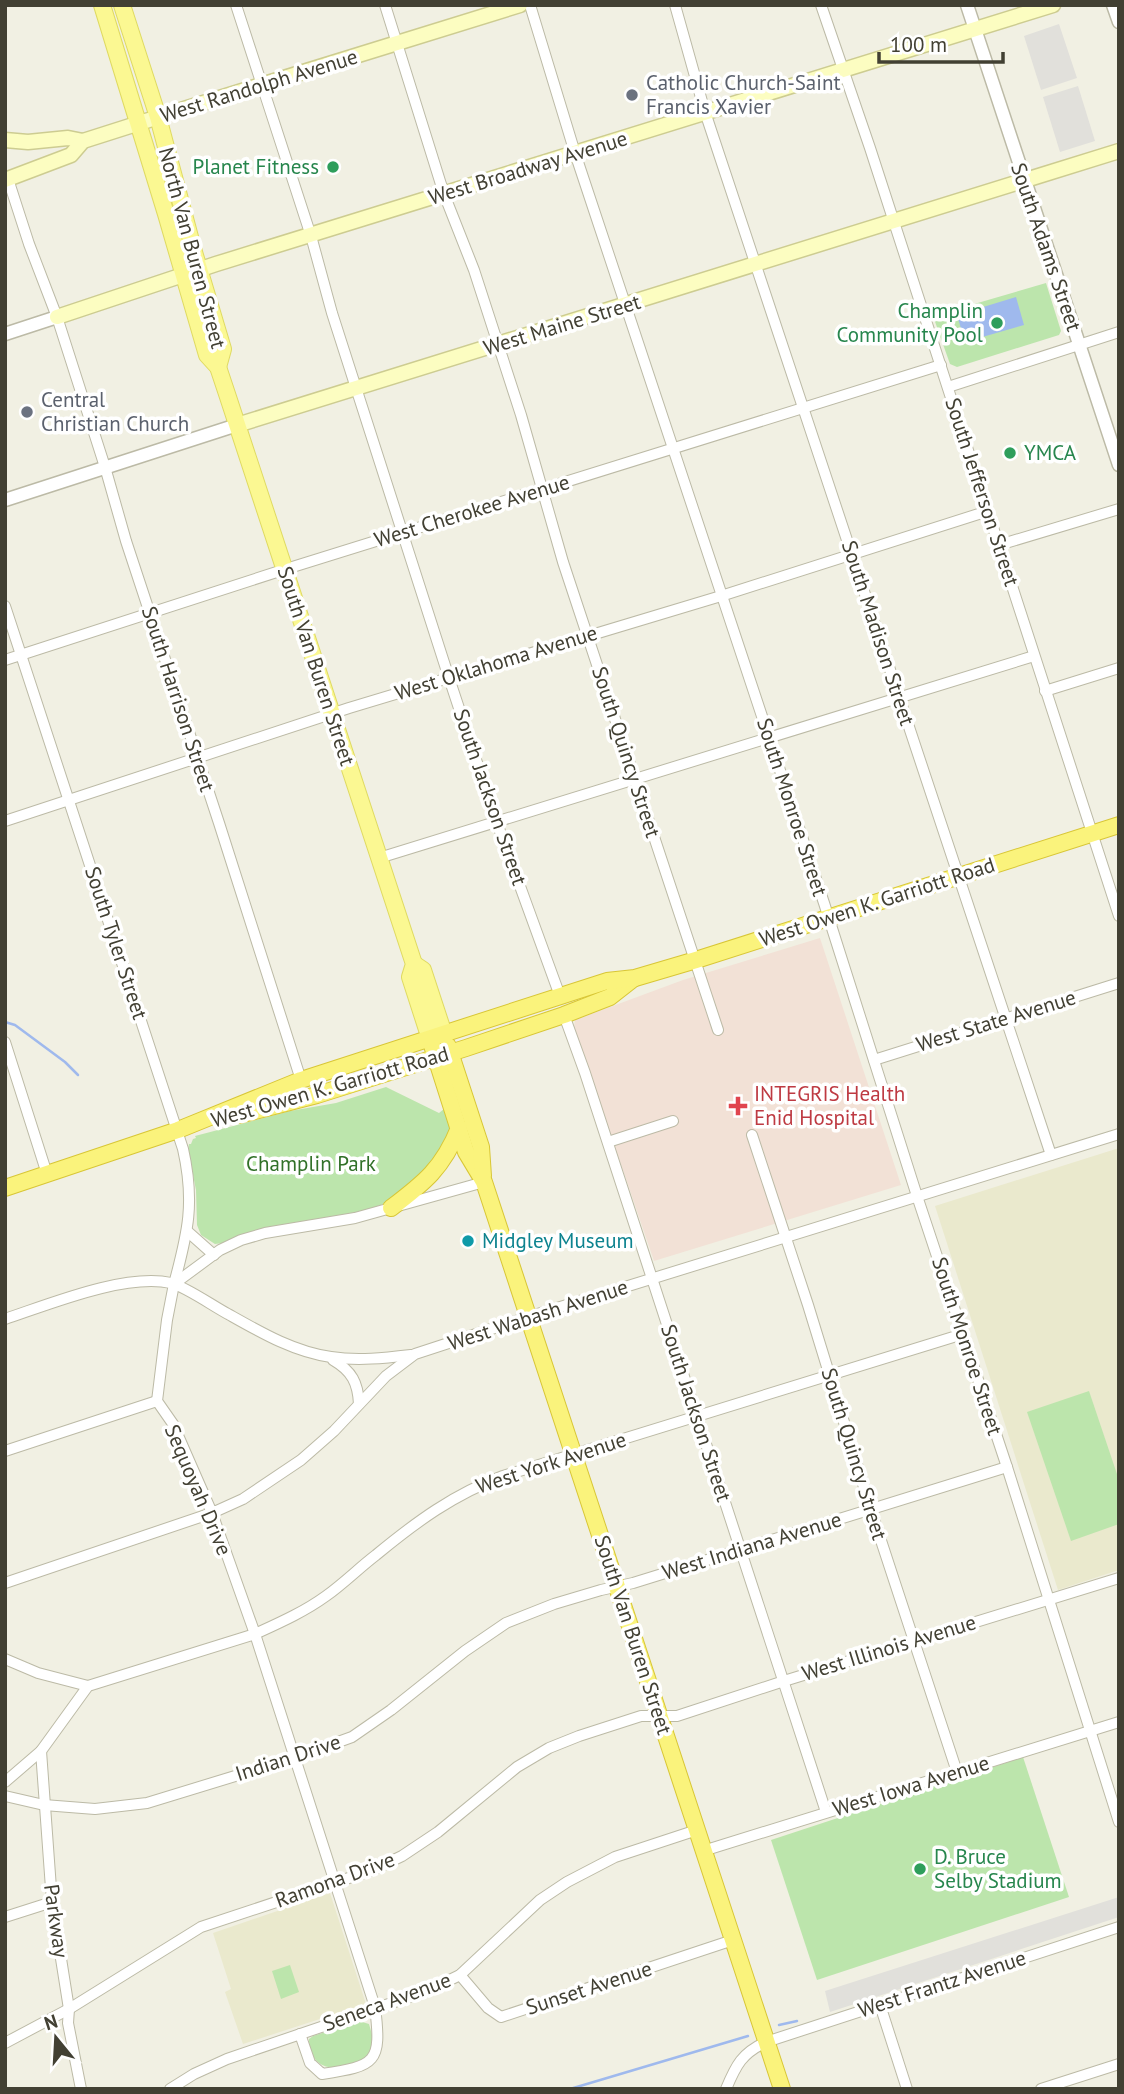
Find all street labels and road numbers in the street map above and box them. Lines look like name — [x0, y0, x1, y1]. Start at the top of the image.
street label: West Randolph Avenue — [157, 43, 361, 128]
street label: West Broadway Avenue — [425, 124, 631, 211]
street label: North Van Buren Street — [153, 144, 232, 351]
street label: South Adams Street — [1005, 159, 1088, 335]
street label: West Maine Street — [480, 288, 644, 361]
street label: South Jefferson Street — [939, 394, 1026, 589]
street label: West Cherokee Avenue — [371, 468, 573, 553]
street label: South Madison Street — [836, 537, 921, 729]
street label: South Van Buren Street — [272, 563, 361, 769]
street label: South Harrison Street — [136, 603, 221, 795]
street label: West Oklahoma Avenue — [391, 619, 600, 706]
street label: South Quincy Street — [586, 663, 667, 841]
street label: South Jackson Street — [448, 705, 533, 889]
street label: South Monroe Street — [751, 714, 834, 899]
street label: West Owen K. Garriott Road — [756, 851, 998, 952]
street label: South Tyler Street — [79, 863, 154, 1023]
street label: West State Avenue — [913, 983, 1079, 1058]
street label: West Owen K. Garriott Road — [208, 1040, 452, 1133]
street label: South Monroe Street — [926, 1253, 1009, 1438]
street label: West Wabash Avenue — [444, 1273, 631, 1356]
street label: South Jackson Street — [655, 1321, 738, 1505]
street label: South Quincy Street — [816, 1365, 893, 1543]
street label: Sequoyah Drive — [159, 1420, 238, 1559]
street label: West York Avenue — [472, 1426, 629, 1500]
street label: West Indiana Avenue — [659, 1505, 845, 1586]
street label: South Van Buren Street — [589, 1532, 678, 1738]
street label: West Illinois Avenue — [799, 1608, 979, 1687]
street label: Indian Drive — [232, 1728, 344, 1787]
street label: West Iowa Avenue — [829, 1749, 992, 1822]
street label: Ramona Drive — [271, 1845, 398, 1914]
street label: Parkway — [38, 1882, 75, 1960]
street label: West Frantz Avenue — [854, 1944, 1029, 2023]
street label: Sunset Avenue — [522, 1954, 655, 2021]
street label: Seneca Avenue — [319, 1966, 454, 2037]

